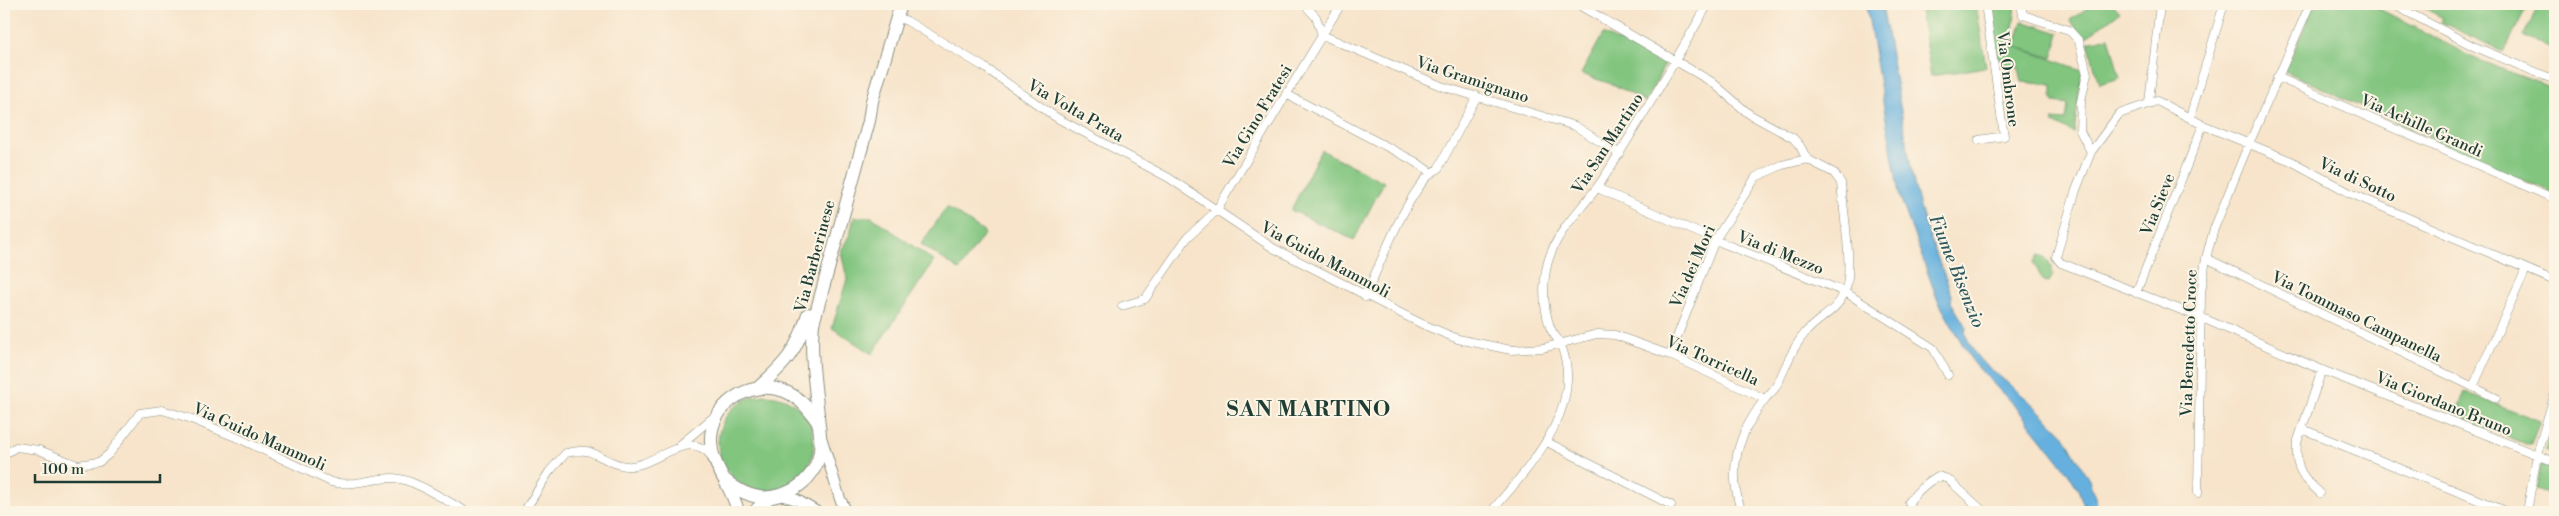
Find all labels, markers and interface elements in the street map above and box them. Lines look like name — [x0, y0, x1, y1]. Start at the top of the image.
street label: Via Ombrone — [1992, 29, 2024, 128]
street label: Via Gramignano — [1413, 52, 1532, 108]
street label: Via Gino Fratesi — [1219, 61, 1297, 173]
street label: Via Volta Prata — [1023, 75, 1128, 147]
street label: Via San Martino — [1567, 89, 1648, 199]
street label: Via Achille Grandi — [2356, 90, 2486, 162]
street label: Via di Sotto — [2315, 153, 2399, 207]
street label: Via Sieve — [2136, 170, 2179, 239]
street label: Via Barberinese — [790, 198, 840, 316]
water label: Fiume Bisenzio — [1923, 211, 1990, 331]
street label: Via Guido Mammoli — [1256, 217, 1394, 303]
street label: Via dei Mori — [1665, 222, 1720, 312]
street label: Via di Mezzo — [1734, 226, 1827, 279]
street label: Via Tommaso Campanella — [2267, 266, 2446, 367]
street label: Via Benedetto Croce — [2176, 269, 2202, 418]
street label: Via Torricella — [1662, 331, 1763, 391]
street label: Via Giordano Bruno — [2372, 367, 2515, 440]
district label: SAN MARTINO — [1227, 397, 1391, 423]
street label: Via Guido Mammoli — [189, 398, 329, 475]
scale bar — [35, 451, 160, 483]
text: 100 m — [42, 460, 84, 479]

